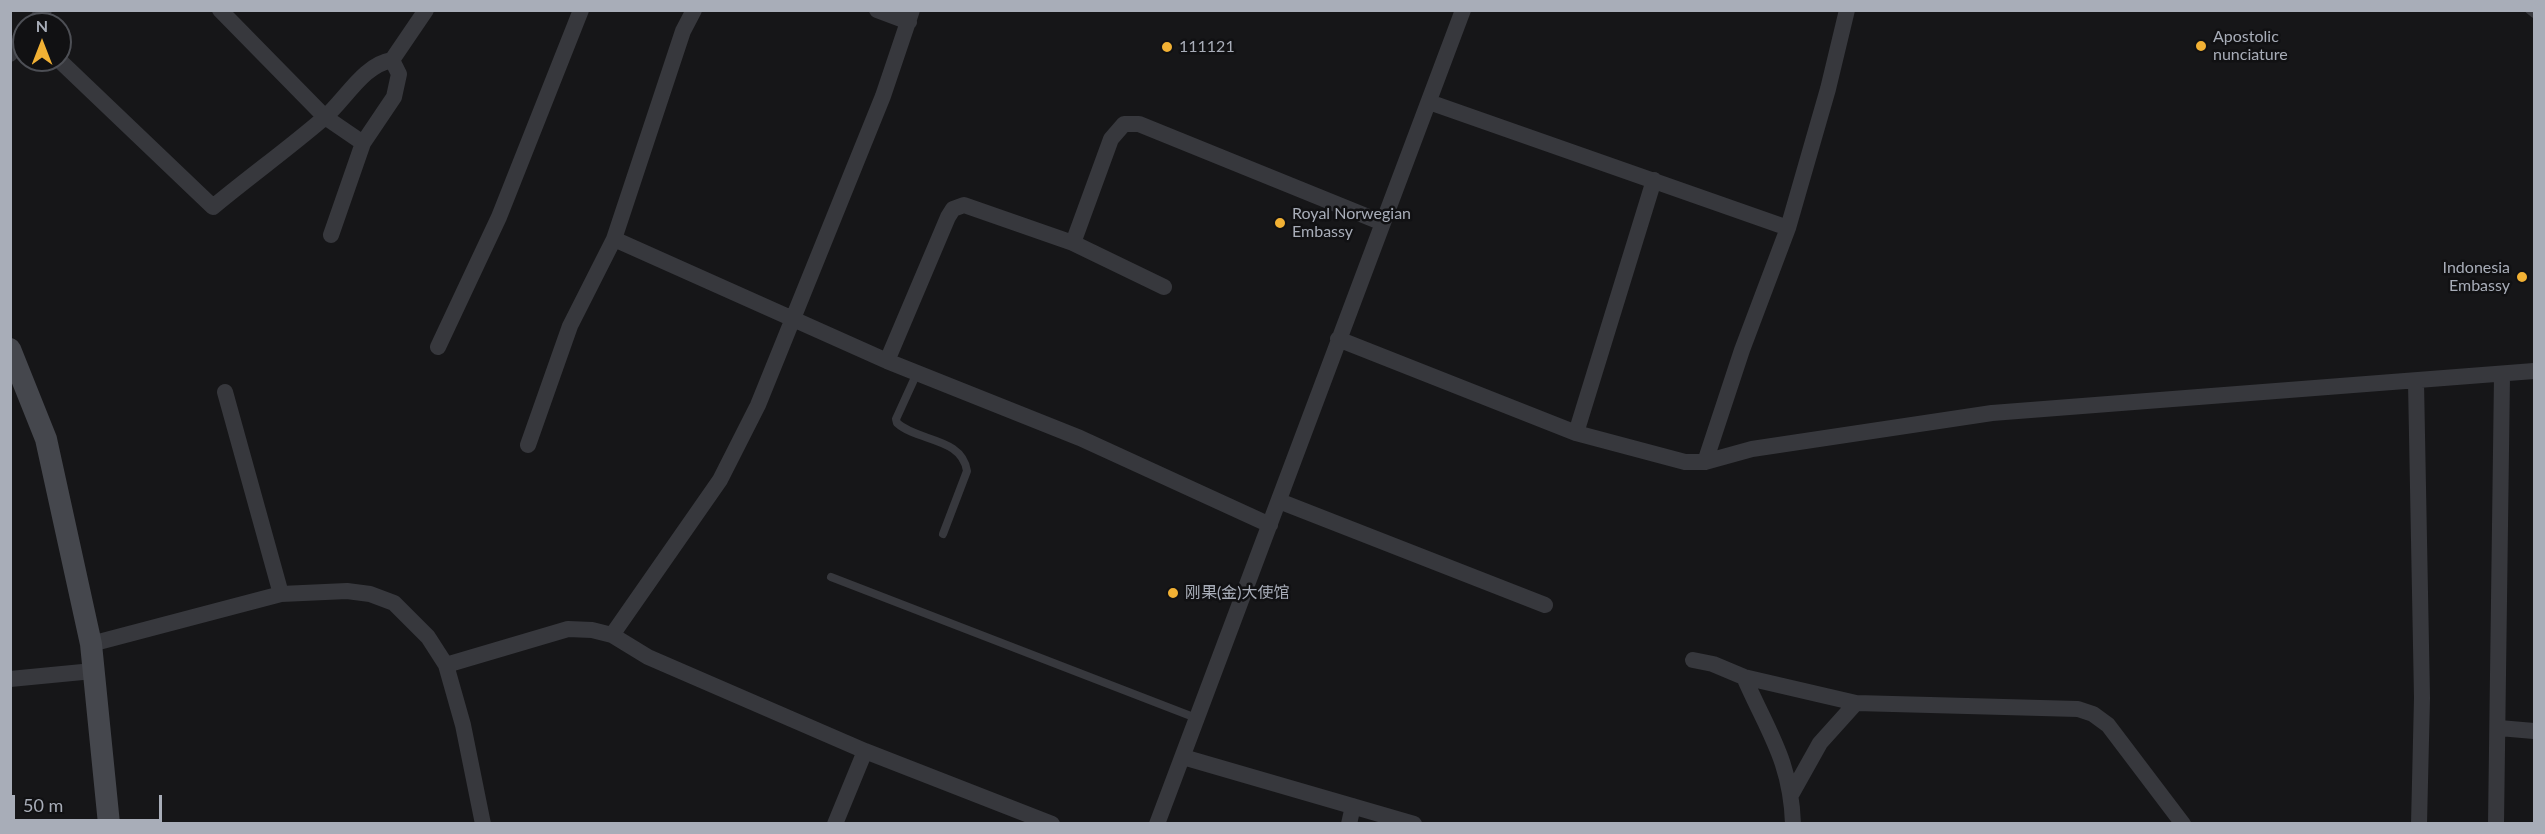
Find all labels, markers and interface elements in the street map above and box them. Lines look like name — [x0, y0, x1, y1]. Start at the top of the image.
north arrow — [12, 12, 72, 72]
text: N — [36, 16, 48, 35]
place label: Apostolic nunciature — [2213, 27, 2288, 65]
place label: 111121 — [1179, 37, 1235, 57]
marker: Apostolic nunciature — [2194, 39, 2208, 53]
marker: 111121 — [1160, 40, 1174, 54]
place label: Royal Norwegian Embassy — [1292, 204, 1411, 242]
marker: Royal Norwegian Embassy — [1273, 216, 1287, 230]
place label: Indonesia Embassy — [2443, 258, 2510, 296]
marker: Indonesia Embassy — [2515, 270, 2529, 284]
place label: 刚果(金)大使馆 — [1185, 583, 1290, 603]
marker: 刚果(金)大使馆 — [1166, 586, 1180, 600]
scale bar — [15, 783, 165, 821]
text: 50 m — [23, 794, 63, 816]

